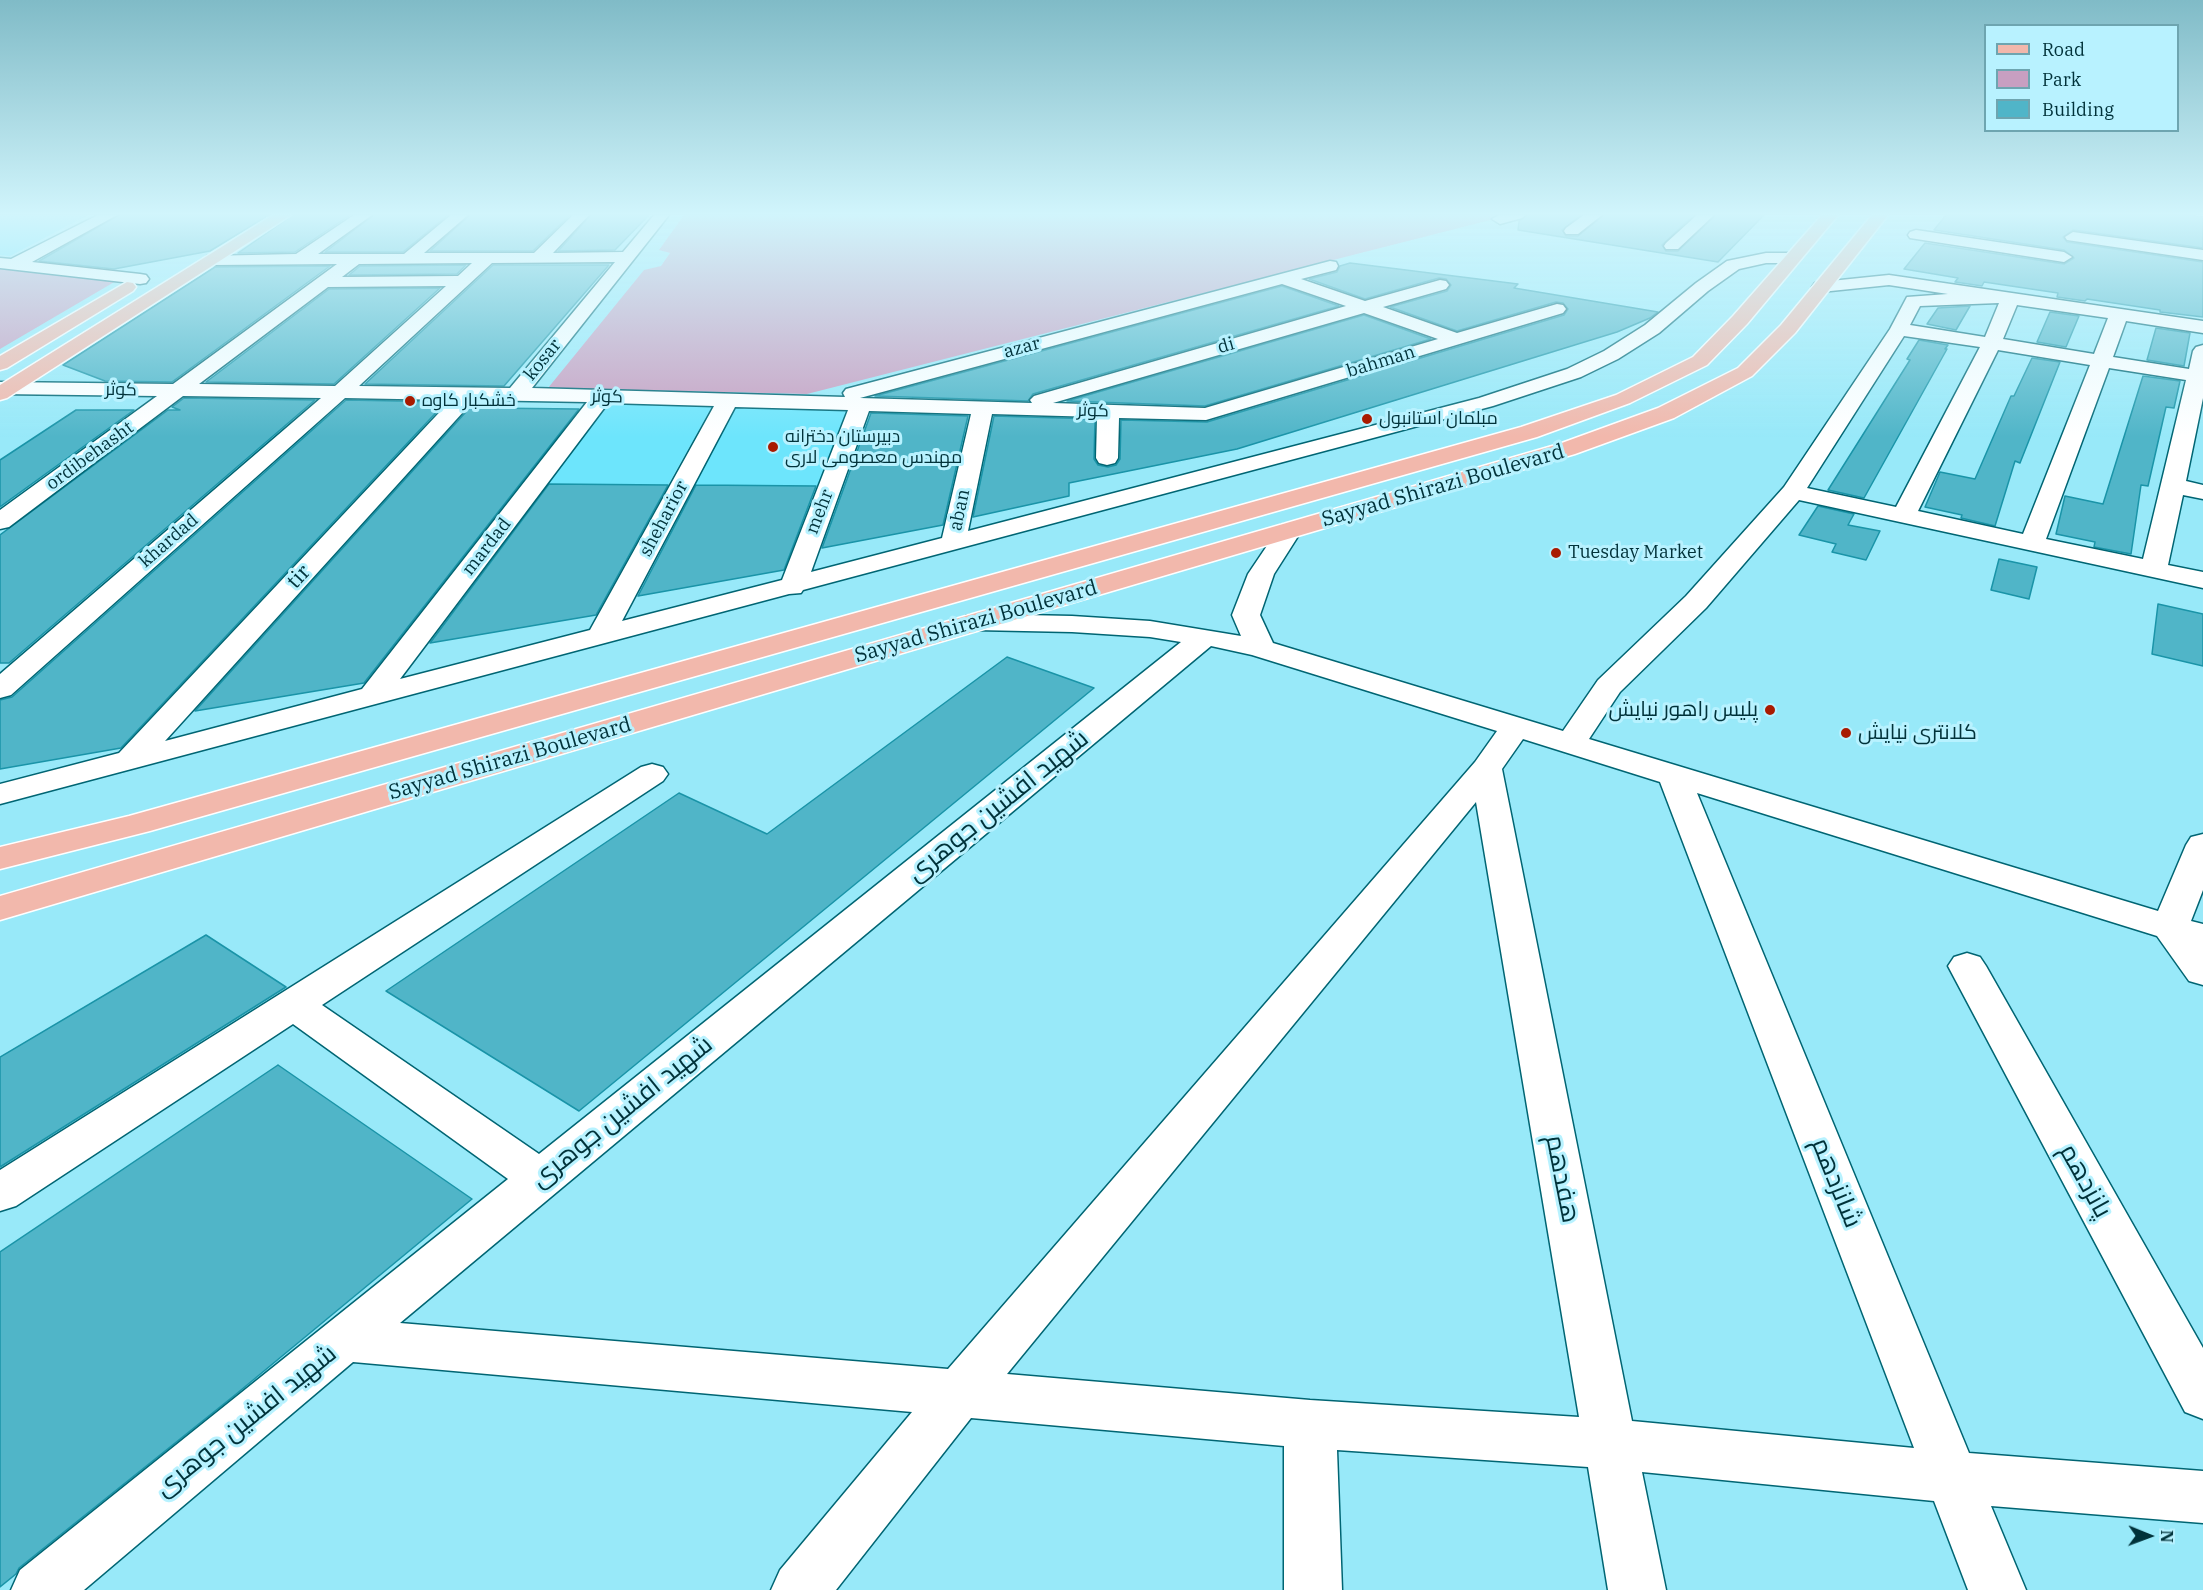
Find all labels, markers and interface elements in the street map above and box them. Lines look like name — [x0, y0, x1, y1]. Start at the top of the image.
legend — [1984, 24, 2179, 132]
text: Road — [2042, 38, 2085, 61]
text: Park — [2042, 68, 2081, 91]
text: Building — [2042, 98, 2114, 121]
street label: azar — [1001, 333, 1043, 363]
street label: di — [1215, 333, 1237, 359]
street label: kosar — [520, 335, 566, 385]
street label: bahman — [1344, 341, 1418, 383]
street label: کوثر — [105, 379, 137, 401]
street label: کوثر — [591, 386, 623, 408]
place label: خشکبار کاوه — [422, 390, 516, 412]
marker: خشکبار کاوه — [403, 394, 417, 408]
street label: کوثر — [1077, 400, 1109, 422]
place label: مبلمان استانبول — [1379, 408, 1498, 430]
marker: مبلمان استانبول — [1360, 412, 1374, 426]
street label: ordibehasht — [42, 417, 138, 495]
place label: دبیرستان دخترانه مهندس معصومی لاری — [785, 426, 962, 468]
street label: Sayyad Shirazi Boulevard — [1319, 439, 1567, 533]
marker: دبیرستان دخترانه مهندس معصومی لاری — [766, 440, 780, 454]
street label: sheharior — [635, 478, 693, 560]
street label: mehr — [802, 487, 838, 537]
street label: aban — [945, 487, 975, 533]
street label: khardad — [135, 509, 203, 573]
street label: mardad — [458, 514, 516, 580]
place label: Tuesday Market — [1568, 542, 1703, 564]
marker: Tuesday Market — [1549, 546, 1563, 560]
street label: tir — [282, 560, 316, 594]
street label: Sayyad Shirazi Boulevard — [852, 575, 1100, 669]
place label: پلیس راهور نیایش — [1609, 697, 1758, 723]
marker: پلیس راهور نیایش — [1763, 703, 1777, 717]
street label: Sayyad Shirazi Boulevard — [386, 712, 634, 806]
place label: کلانتری نیایش — [1858, 720, 1977, 746]
street label: شهید افشین جوهری — [901, 723, 1095, 889]
marker: کلانتری نیایش — [1839, 726, 1853, 740]
street label: شهید افشین جوهری — [525, 1029, 719, 1195]
street label: هفدهم — [1538, 1132, 1586, 1226]
street label: شانزدهم — [1804, 1133, 1868, 1233]
street label: پانزدهم — [2052, 1139, 2118, 1223]
street label: شهید افشین جوهری — [149, 1338, 343, 1504]
north arrow — [2119, 1506, 2179, 1566]
text: N — [2157, 1530, 2177, 1543]

